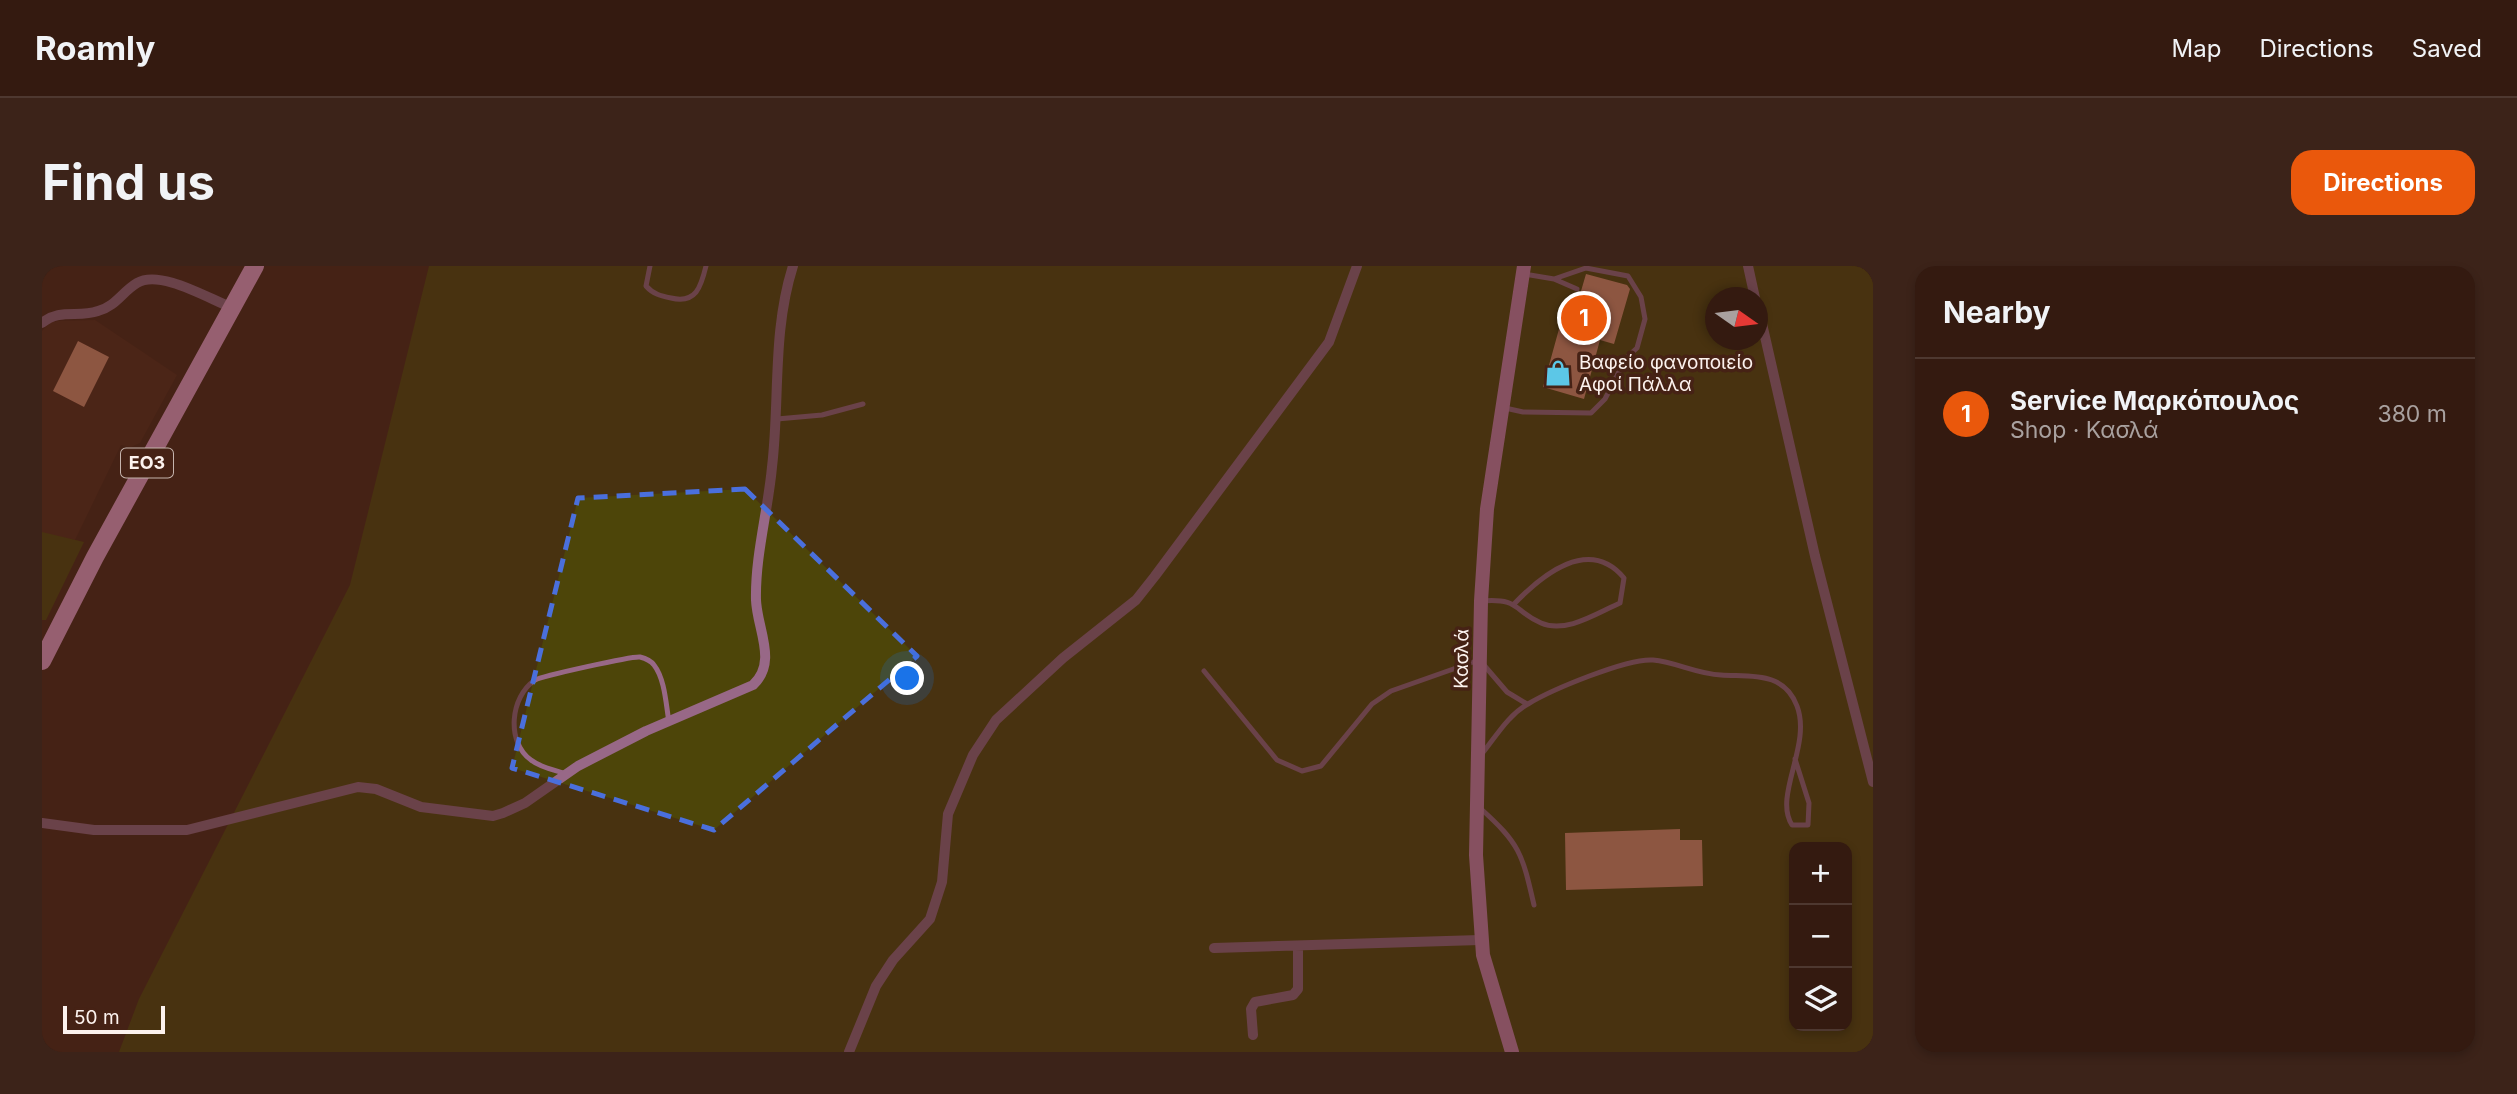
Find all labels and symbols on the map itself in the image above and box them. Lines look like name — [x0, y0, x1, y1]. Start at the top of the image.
north arrow — [1705, 287, 1768, 350]
pin: 1 — [1561, 292, 1607, 344]
place label: Βαφείο φανοποιείο Αφοί Πάλλα — [1579, 351, 1753, 396]
shop icon: Βαφείο φανοποιείο Αφοί Πάλλα — [1543, 358, 1573, 388]
road number: ΕΟ3 — [121, 448, 173, 478]
street label: Κασλά — [1449, 629, 1474, 689]
your location — [890, 661, 924, 695]
scale bar — [63, 1003, 164, 1035]

